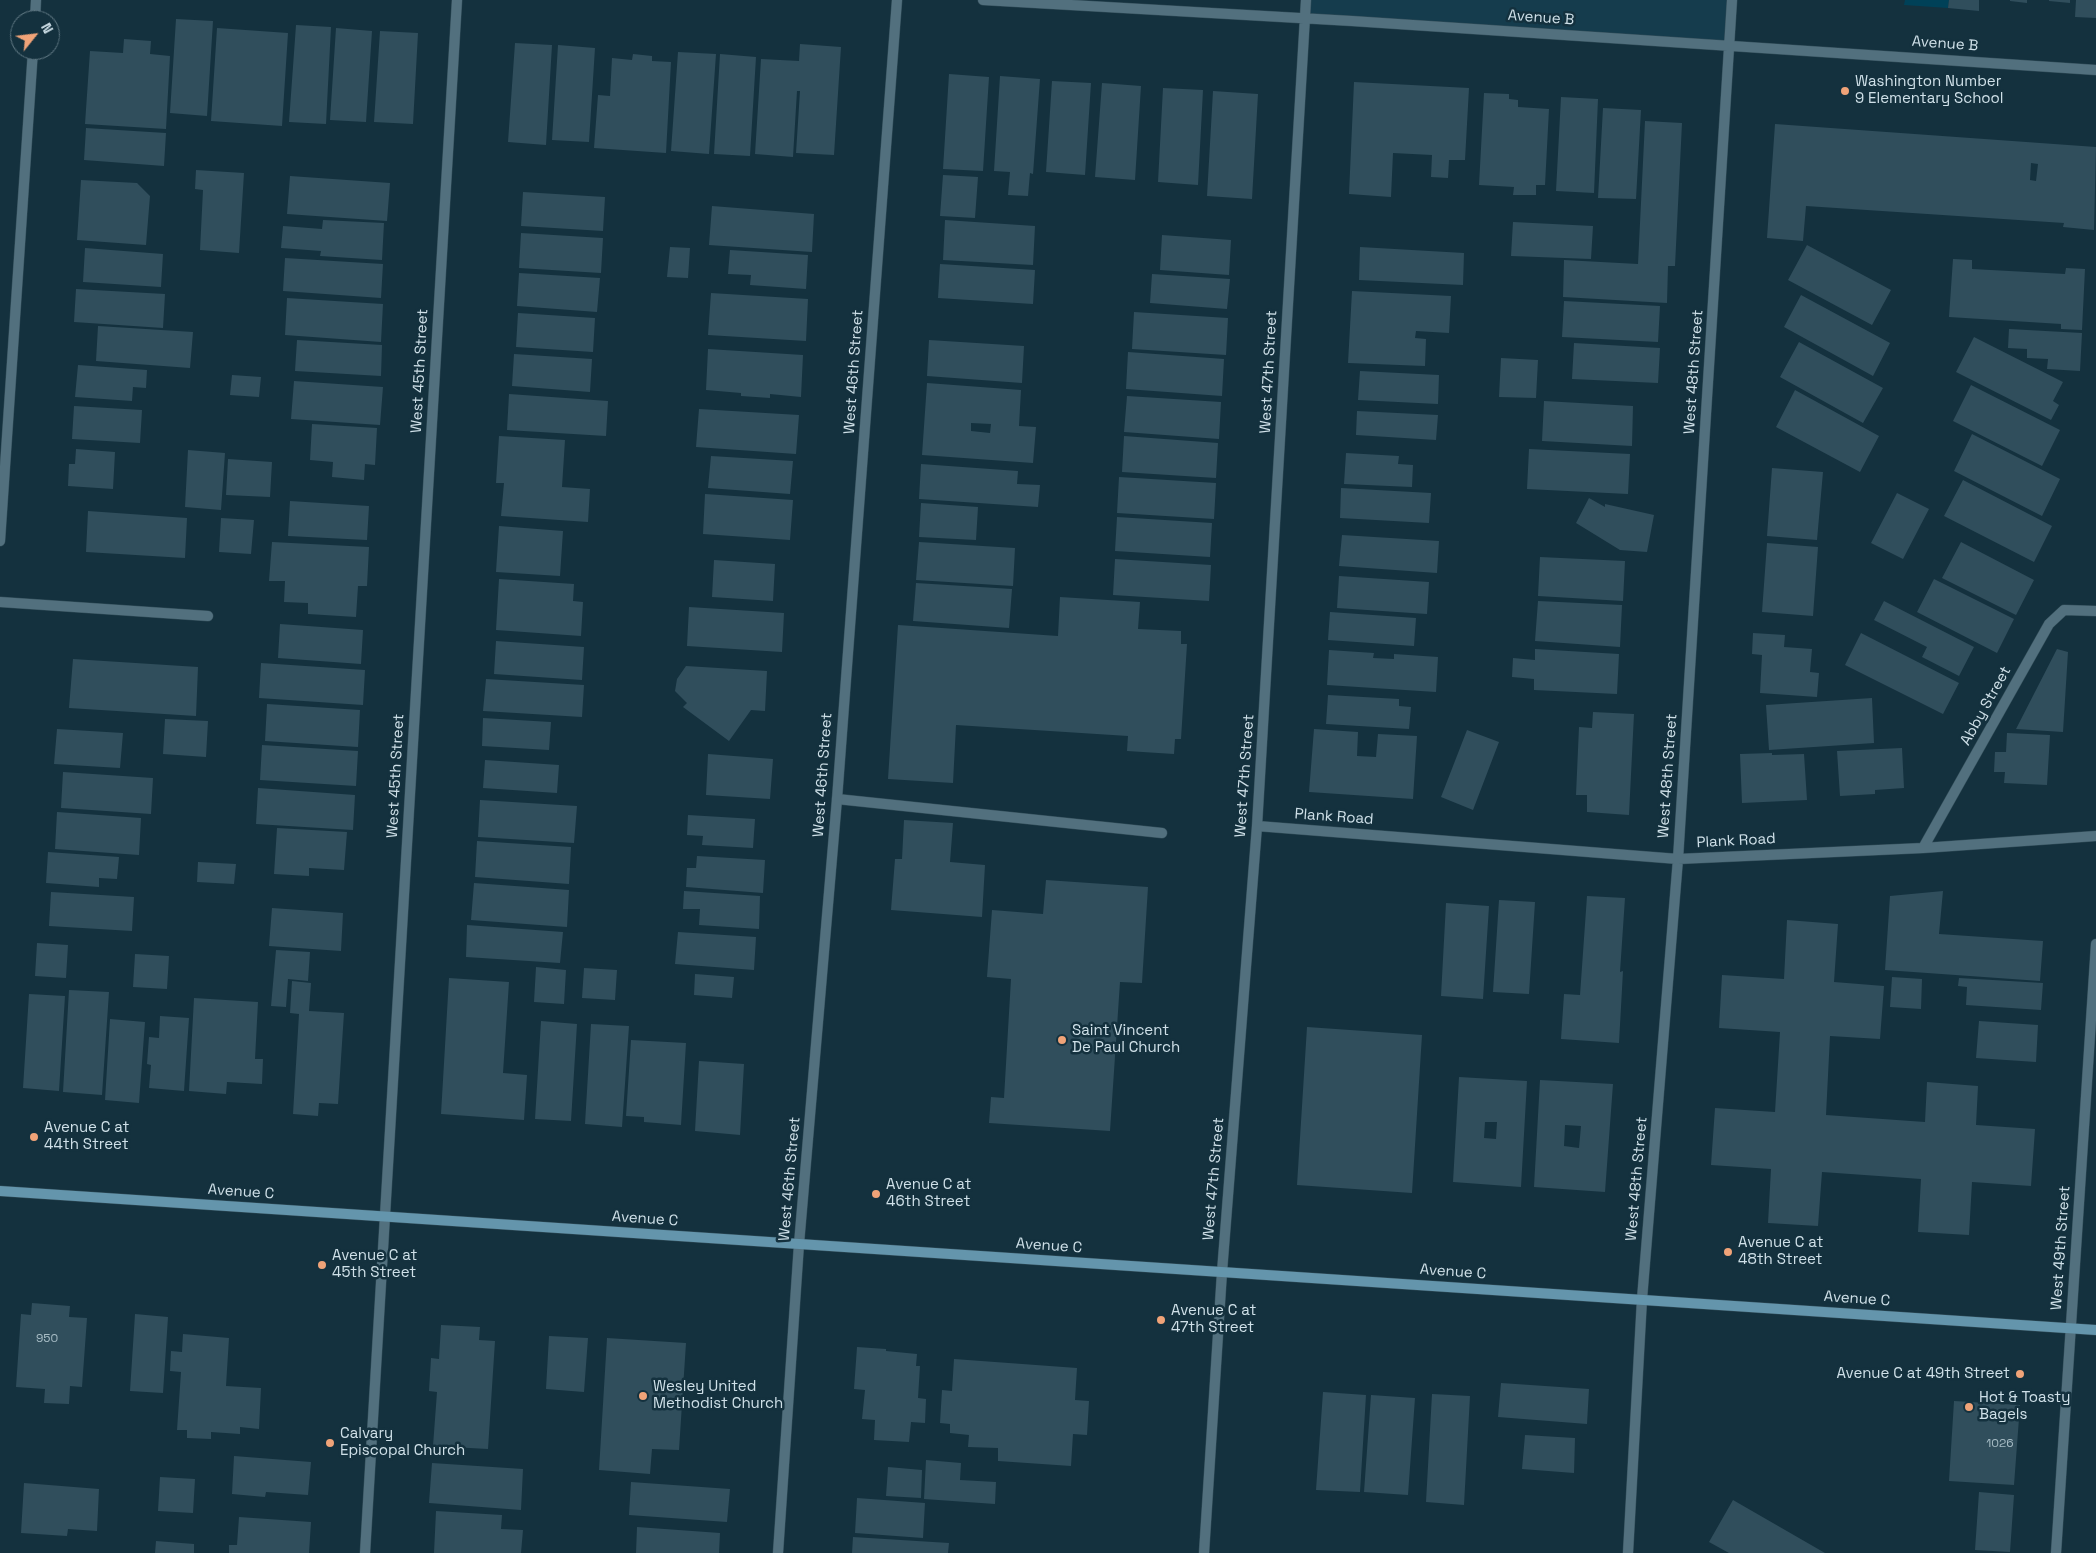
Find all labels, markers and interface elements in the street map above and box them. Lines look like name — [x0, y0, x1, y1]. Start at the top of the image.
street label: Avenue B — [1507, 7, 1575, 29]
north arrow — [10, 10, 60, 60]
text: N — [37, 20, 57, 37]
street label: Avenue B — [1911, 33, 1979, 55]
place label: Washington Number 9 Elementary School — [1855, 73, 2004, 108]
marker: Washington Number 9 Elementary School — [1839, 85, 1851, 97]
street label: West 45th Street — [408, 308, 432, 434]
street label: West 46th Street — [841, 309, 867, 435]
street label: West 48th Street — [1681, 309, 1707, 435]
street label: West 47th Street — [1257, 310, 1281, 434]
street label: Abby Street — [1957, 663, 2015, 749]
street label: West 46th Street — [810, 712, 836, 838]
street label: West 45th Street — [384, 713, 408, 839]
street label: West 48th Street — [1655, 713, 1681, 839]
street label: West 47th Street — [1232, 714, 1258, 838]
street label: Plank Road — [1294, 805, 1374, 829]
street label: Plank Road — [1696, 830, 1776, 852]
place label: Saint Vincent De Paul Church — [1072, 1022, 1180, 1057]
marker: Saint Vincent De Paul Church — [1056, 1034, 1068, 1046]
street label: West 46th Street — [776, 1116, 804, 1242]
street label: West 48th Street — [1623, 1116, 1651, 1242]
street label: West 47th Street — [1200, 1117, 1228, 1241]
place label: Avenue C at 44th Street — [44, 1119, 129, 1154]
marker: Avenue C at 44th Street — [28, 1131, 40, 1143]
place label: Avenue C at 46th Street — [886, 1176, 971, 1211]
street label: Avenue C — [207, 1181, 275, 1203]
street label: West 49th Street — [2048, 1185, 2074, 1311]
marker: Avenue C at 46th Street — [870, 1188, 882, 1200]
street label: Avenue C — [611, 1208, 679, 1230]
place label: Avenue C at 48th Street — [1738, 1234, 1823, 1269]
street label: Avenue C — [1015, 1235, 1083, 1257]
marker: Avenue C at 48th Street — [1722, 1246, 1734, 1258]
place label: Avenue C at 45th Street — [332, 1247, 417, 1282]
marker: Avenue C at 45th Street — [316, 1259, 328, 1271]
street label: Avenue C — [1419, 1261, 1487, 1283]
street label: Avenue C — [1823, 1288, 1891, 1310]
place label: Avenue C at 47th Street — [1171, 1302, 1256, 1337]
marker: Avenue C at 47th Street — [1155, 1314, 1167, 1326]
house number: 950 — [36, 1332, 58, 1346]
place label: Avenue C at 49th Street — [1836, 1365, 2010, 1383]
marker: Avenue C at 49th Street — [2014, 1368, 2026, 1380]
place label: Wesley United Methodist Church — [653, 1378, 783, 1413]
place label: Hot & Toasty Bagels — [1979, 1389, 2070, 1424]
marker: Wesley United Methodist Church — [637, 1390, 649, 1402]
marker: Hot & Toasty Bagels — [1963, 1401, 1975, 1413]
place label: Calvary Episcopal Church — [340, 1425, 465, 1460]
marker: Calvary Episcopal Church — [324, 1437, 336, 1449]
house number: 1026 — [1986, 1437, 2014, 1451]

